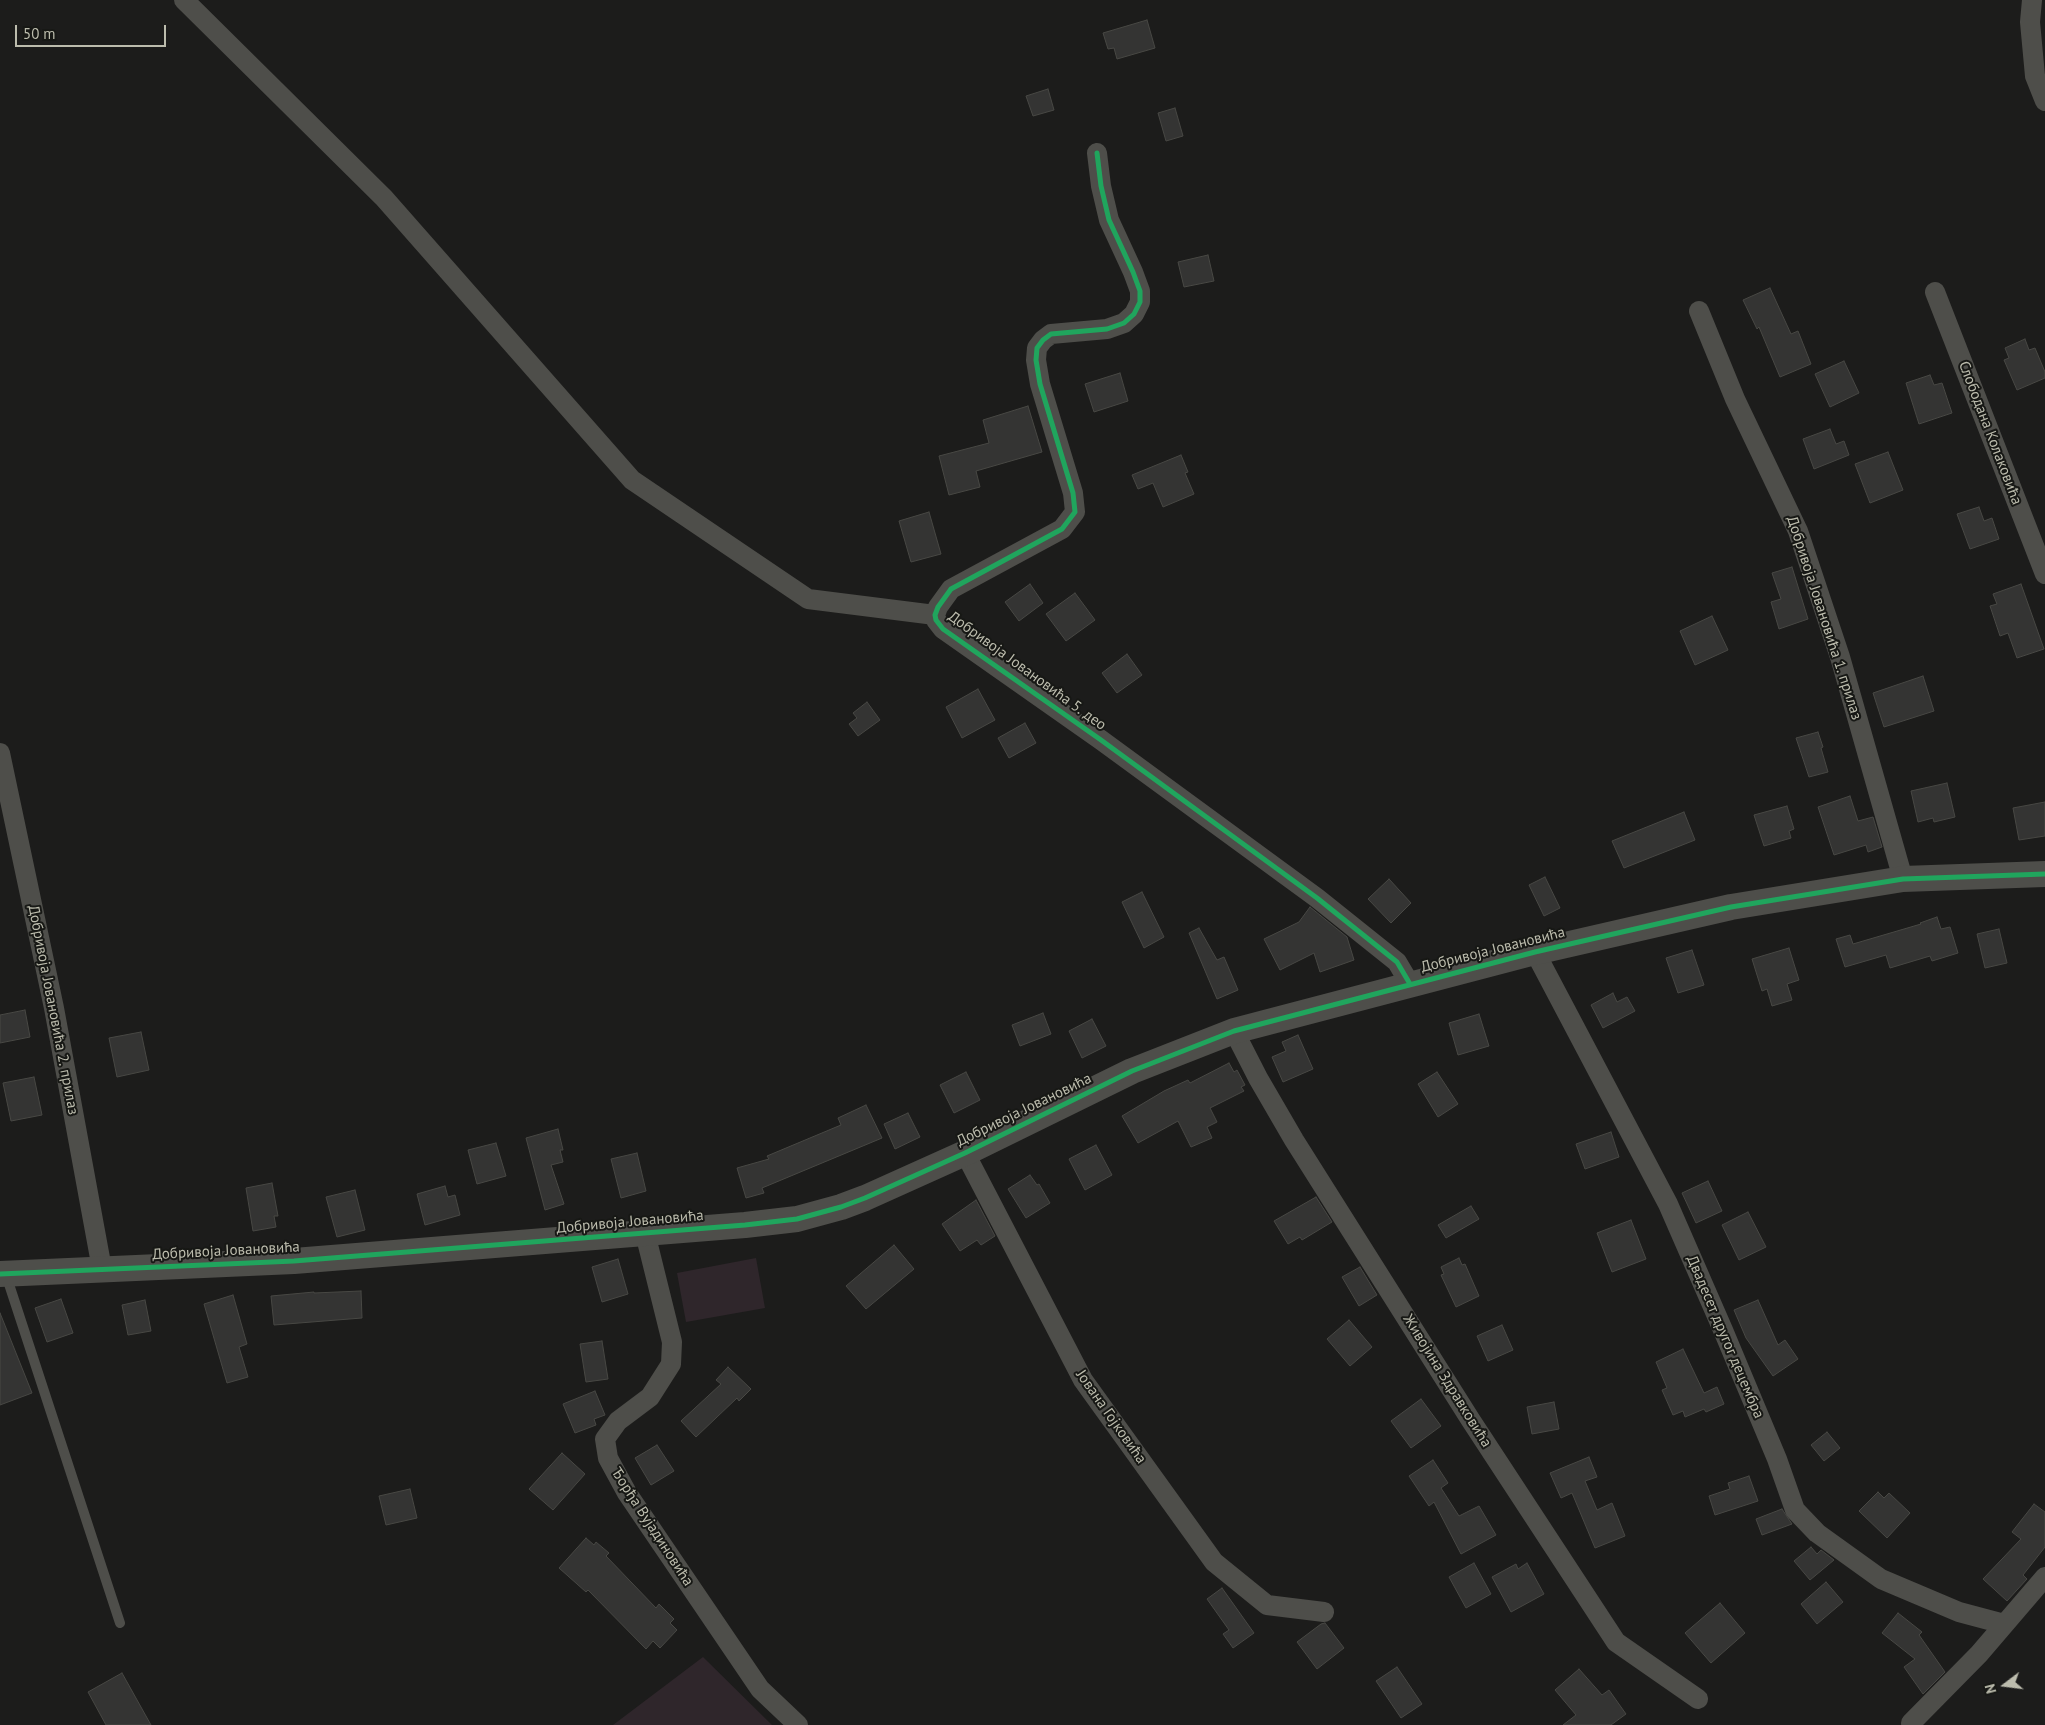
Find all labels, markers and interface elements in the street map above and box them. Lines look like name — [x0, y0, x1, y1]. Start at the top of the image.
scale bar — [18, 15, 169, 47]
text: 50 m — [23, 24, 56, 43]
street label: Слободана Колаковића — [1954, 359, 2026, 507]
street label: Добривоја Јовановића 1. прилаз — [1783, 514, 1865, 722]
street label: Добривоја Јовановића 5. део — [945, 608, 1109, 734]
street label: Добривоја Јовановића 2. прилаз — [24, 904, 82, 1116]
street label: Добривоја Јовановића — [1419, 923, 1567, 977]
street label: Добривоја Јовановића — [954, 1070, 1094, 1150]
street label: Добривоја Јовановића — [556, 1207, 704, 1237]
street label: Добривоја Јовановића — [152, 1238, 300, 1264]
street label: Двадесет другог децембра — [1682, 1253, 1768, 1421]
street label: Живојина Здравковића — [1399, 1311, 1495, 1451]
street label: Јована Гојковића — [1072, 1367, 1150, 1467]
street label: Ђорђа Вујадиновића — [607, 1464, 697, 1590]
north arrow — [1980, 1660, 2030, 1710]
text: N — [1981, 1682, 2000, 1696]

